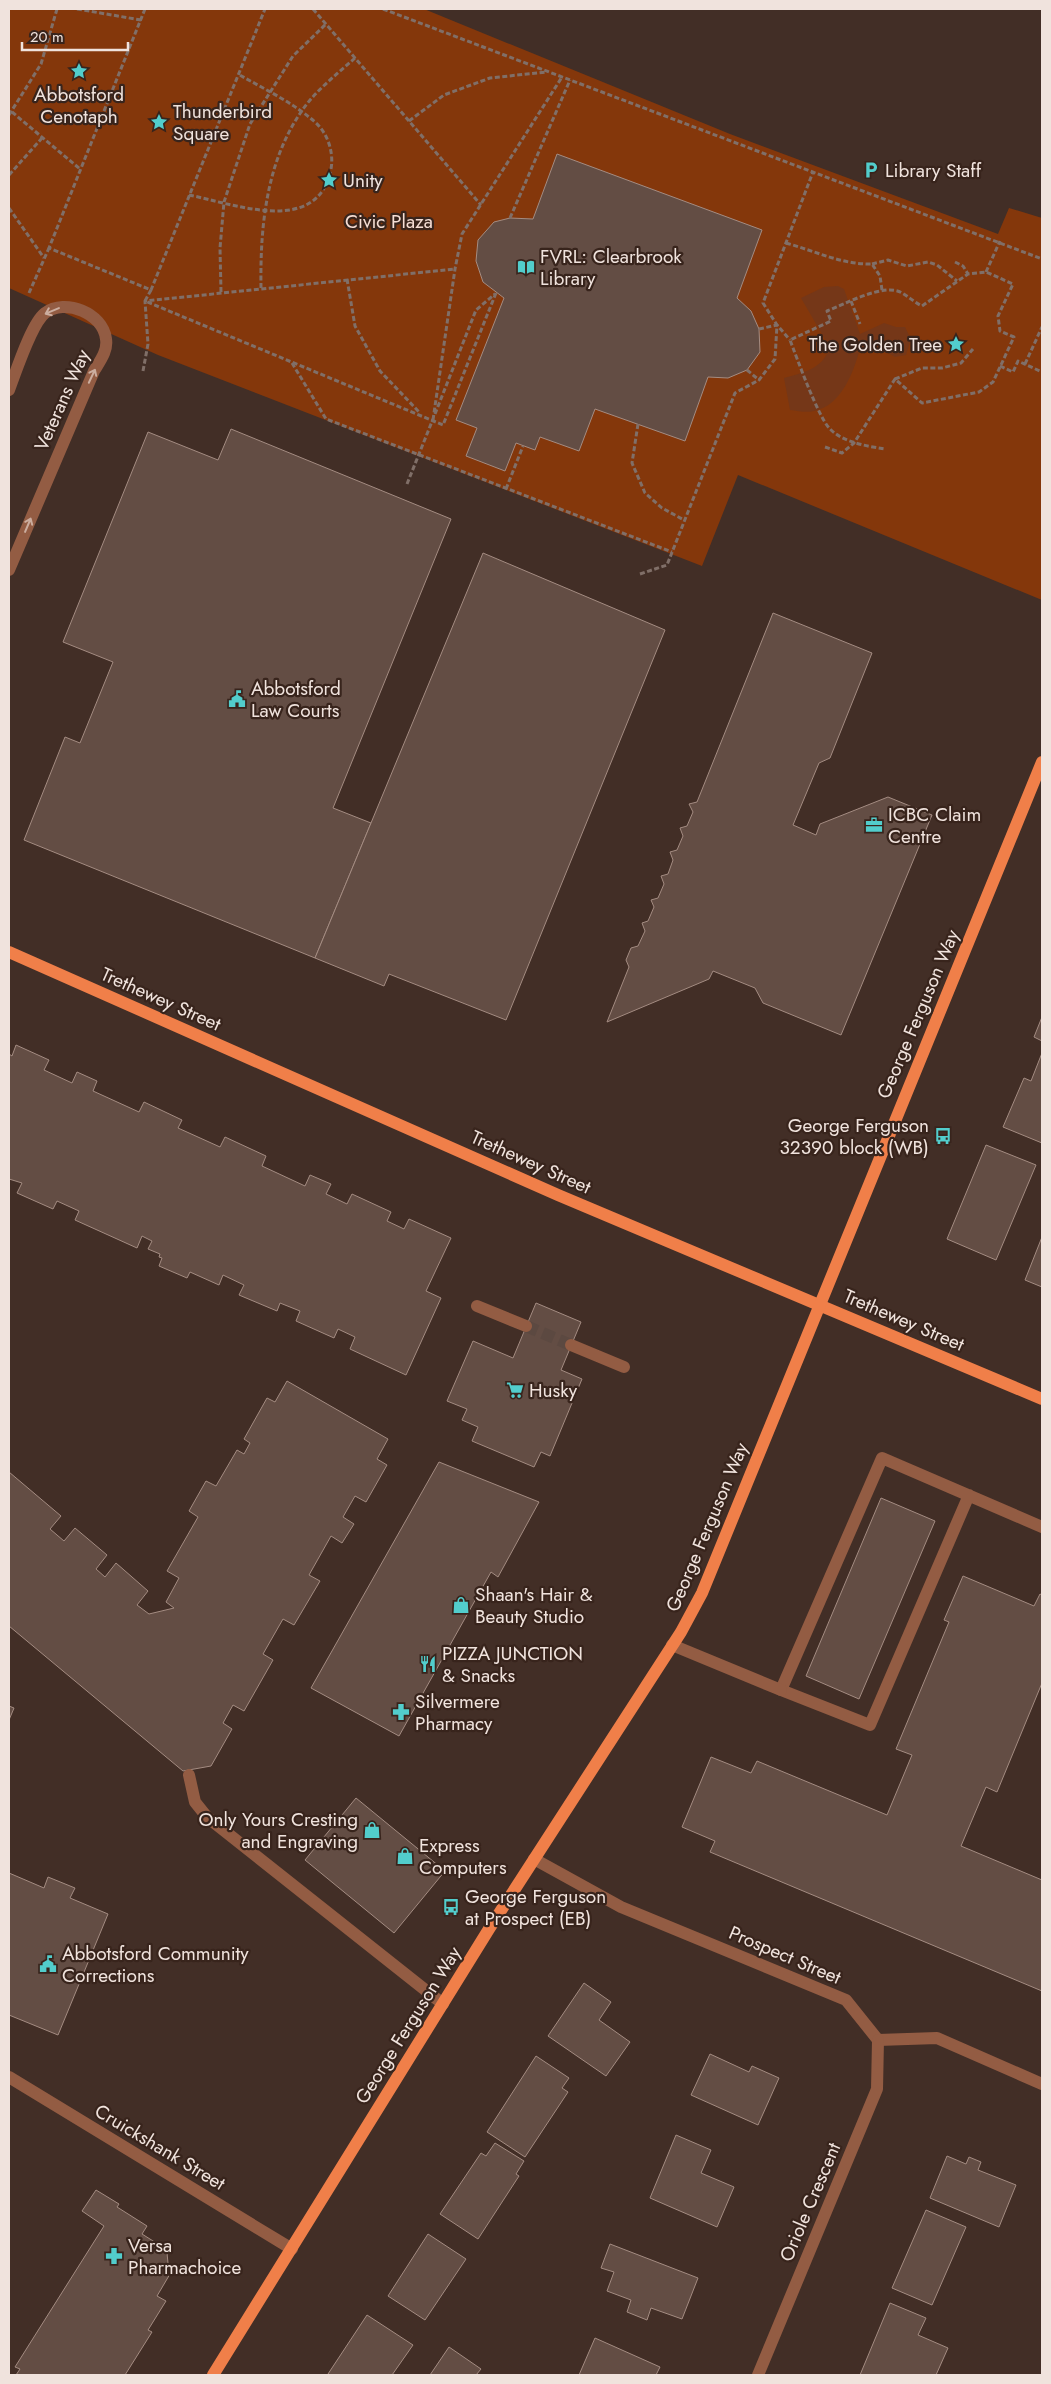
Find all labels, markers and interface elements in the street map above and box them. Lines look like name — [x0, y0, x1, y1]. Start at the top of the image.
scale bar — [22, 20, 129, 52]
text: 20 m — [30, 26, 64, 48]
place icon: Abbotsford Cenotaph — [69, 61, 89, 81]
place label: Abbotsford Cenotaph — [34, 81, 124, 130]
place label: Thunderbird Square — [173, 98, 272, 147]
place icon: Thunderbird Square — [149, 112, 169, 132]
place label: Library Staff — [885, 157, 982, 184]
parking icon: Library Staff — [861, 160, 881, 180]
place label: Unity — [343, 167, 383, 194]
place icon: Unity — [319, 170, 339, 190]
park label: Civic Plaza — [345, 208, 433, 235]
place label: FVRL: Clearbrook Library — [540, 243, 682, 292]
library icon: FVRL: Clearbrook Library — [516, 257, 536, 277]
one-way arrow — [45, 306, 60, 316]
place label: The Golden Tree — [809, 331, 942, 358]
place icon: The Golden Tree — [946, 334, 966, 354]
street label: Veterans Way — [28, 344, 97, 455]
one-way arrow — [88, 369, 98, 384]
one-way arrow — [24, 518, 34, 533]
place label: Abbotsford Law Courts — [251, 675, 341, 724]
public building icon: Abbotsford Law Courts — [227, 689, 247, 709]
place label: ICBC Claim Centre — [888, 801, 981, 850]
office icon: ICBC Claim Centre — [864, 815, 884, 835]
street label: George Ferguson Way — [870, 925, 966, 1103]
street label: Trethewey Street — [97, 960, 226, 1038]
place label: George Ferguson 32390 block (WB) — [779, 1112, 929, 1161]
street label: Trethewey Street — [467, 1123, 596, 1201]
bus stop icon: George Ferguson 32390 block (WB) — [933, 1126, 953, 1146]
street label: Trethewey Street — [839, 1282, 969, 1358]
place label: Husky — [529, 1377, 578, 1404]
supermarket icon: Husky — [505, 1380, 525, 1400]
street label: George Ferguson Way — [659, 1438, 755, 1616]
place label: Shaan's Hair & Beauty Studio — [475, 1581, 593, 1630]
shop icon: Shaan's Hair & Beauty Studio — [451, 1595, 471, 1615]
place label: PIZZA JUNCTION & Snacks — [442, 1640, 583, 1689]
restaurant icon: PIZZA JUNCTION & Snacks — [418, 1654, 438, 1674]
place label: Silvermere Pharmacy — [415, 1688, 500, 1737]
pharmacy icon: Silvermere Pharmacy — [391, 1702, 411, 1722]
place label: Only Yours Cresting and Engraving — [199, 1806, 358, 1855]
shop icon: Only Yours Cresting and Engraving — [362, 1820, 382, 1840]
place label: Express Computers — [419, 1832, 507, 1881]
shop icon: Express Computers — [395, 1846, 415, 1866]
place label: George Ferguson at Prospect (EB) — [465, 1883, 606, 1932]
bus stop icon: George Ferguson at Prospect (EB) — [441, 1897, 461, 1917]
street label: Prospect Street — [725, 1919, 846, 1991]
place label: Abbotsford Community Corrections — [62, 1940, 249, 1989]
street label: George Ferguson Way — [349, 1940, 468, 2109]
public building icon: Abbotsford Community Corrections — [38, 1954, 58, 1974]
street label: Cruickshank Street — [90, 2097, 231, 2197]
street label: Oriole Crescent — [773, 2138, 847, 2266]
place label: Versa Pharmachoice — [128, 2232, 241, 2281]
pharmacy icon: Versa Pharmachoice — [104, 2246, 124, 2266]

